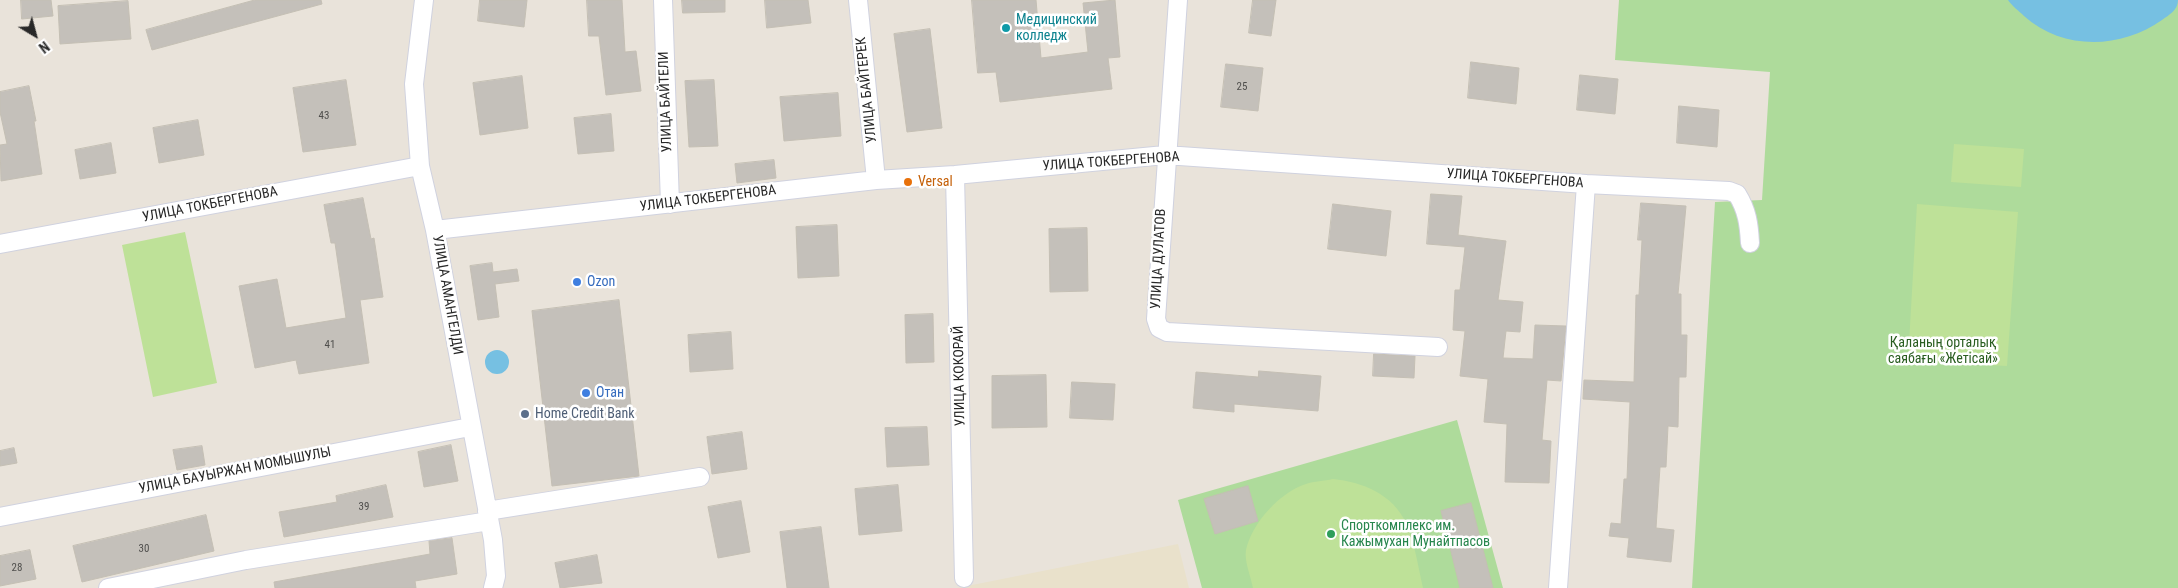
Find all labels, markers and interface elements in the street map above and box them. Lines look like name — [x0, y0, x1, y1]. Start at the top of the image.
north arrow — [10, 10, 60, 60]
place label: Медицинский колледж — [1016, 12, 1097, 44]
marker: Медицинский колледж — [1000, 22, 1012, 34]
street label: УЛИЦА БАЙТЕРЕК — [853, 36, 881, 144]
text: N — [36, 38, 52, 56]
street label: УЛИЦА БАЙТЕЛИ — [656, 51, 676, 153]
house number: 25 — [1237, 80, 1247, 94]
house number: 43 — [319, 109, 329, 123]
street label: УЛИЦА ТОКБЕРГЕНОВА — [1042, 149, 1180, 175]
street label: УЛИЦА ТОКБЕРГЕНОВА — [1446, 166, 1584, 192]
place label: Versal — [918, 174, 953, 190]
marker: Versal — [902, 176, 914, 188]
street label: УЛИЦА ТОКБЕРГЕНОВА — [639, 182, 777, 216]
street label: УЛИЦА ТОКБЕРГЕНОВА — [141, 184, 279, 226]
street label: УЛИЦА ДУЛАТОВ — [1148, 208, 1170, 310]
street label: УЛИЦА АМАНГЕЛДИ — [428, 234, 466, 356]
place label: Ozon — [587, 274, 615, 290]
marker: Ozon — [571, 276, 583, 288]
street label: УЛИЦА КОКОРАЙ — [951, 326, 969, 426]
park label: Қаланың орталық саябағы «Жетісай» — [1888, 335, 1998, 368]
house number: 41 — [325, 338, 335, 352]
place label: Отан — [596, 385, 624, 401]
marker: Отан — [580, 387, 592, 399]
place label: Home Credit Bank — [535, 406, 635, 422]
marker: Home Credit Bank — [519, 408, 531, 420]
street label: УЛИЦА БАУЫРЖАН МОМЫШУЛЫ — [137, 444, 333, 498]
house number: 39 — [359, 500, 369, 514]
place label: Спорткомплекс им. Кажымухан Мунайтпасов — [1341, 518, 1490, 550]
marker: Спорткомплекс им. Кажымухан Мунайтпасов — [1325, 528, 1337, 540]
house number: 30 — [139, 542, 149, 556]
house number: 28 — [12, 561, 22, 575]

